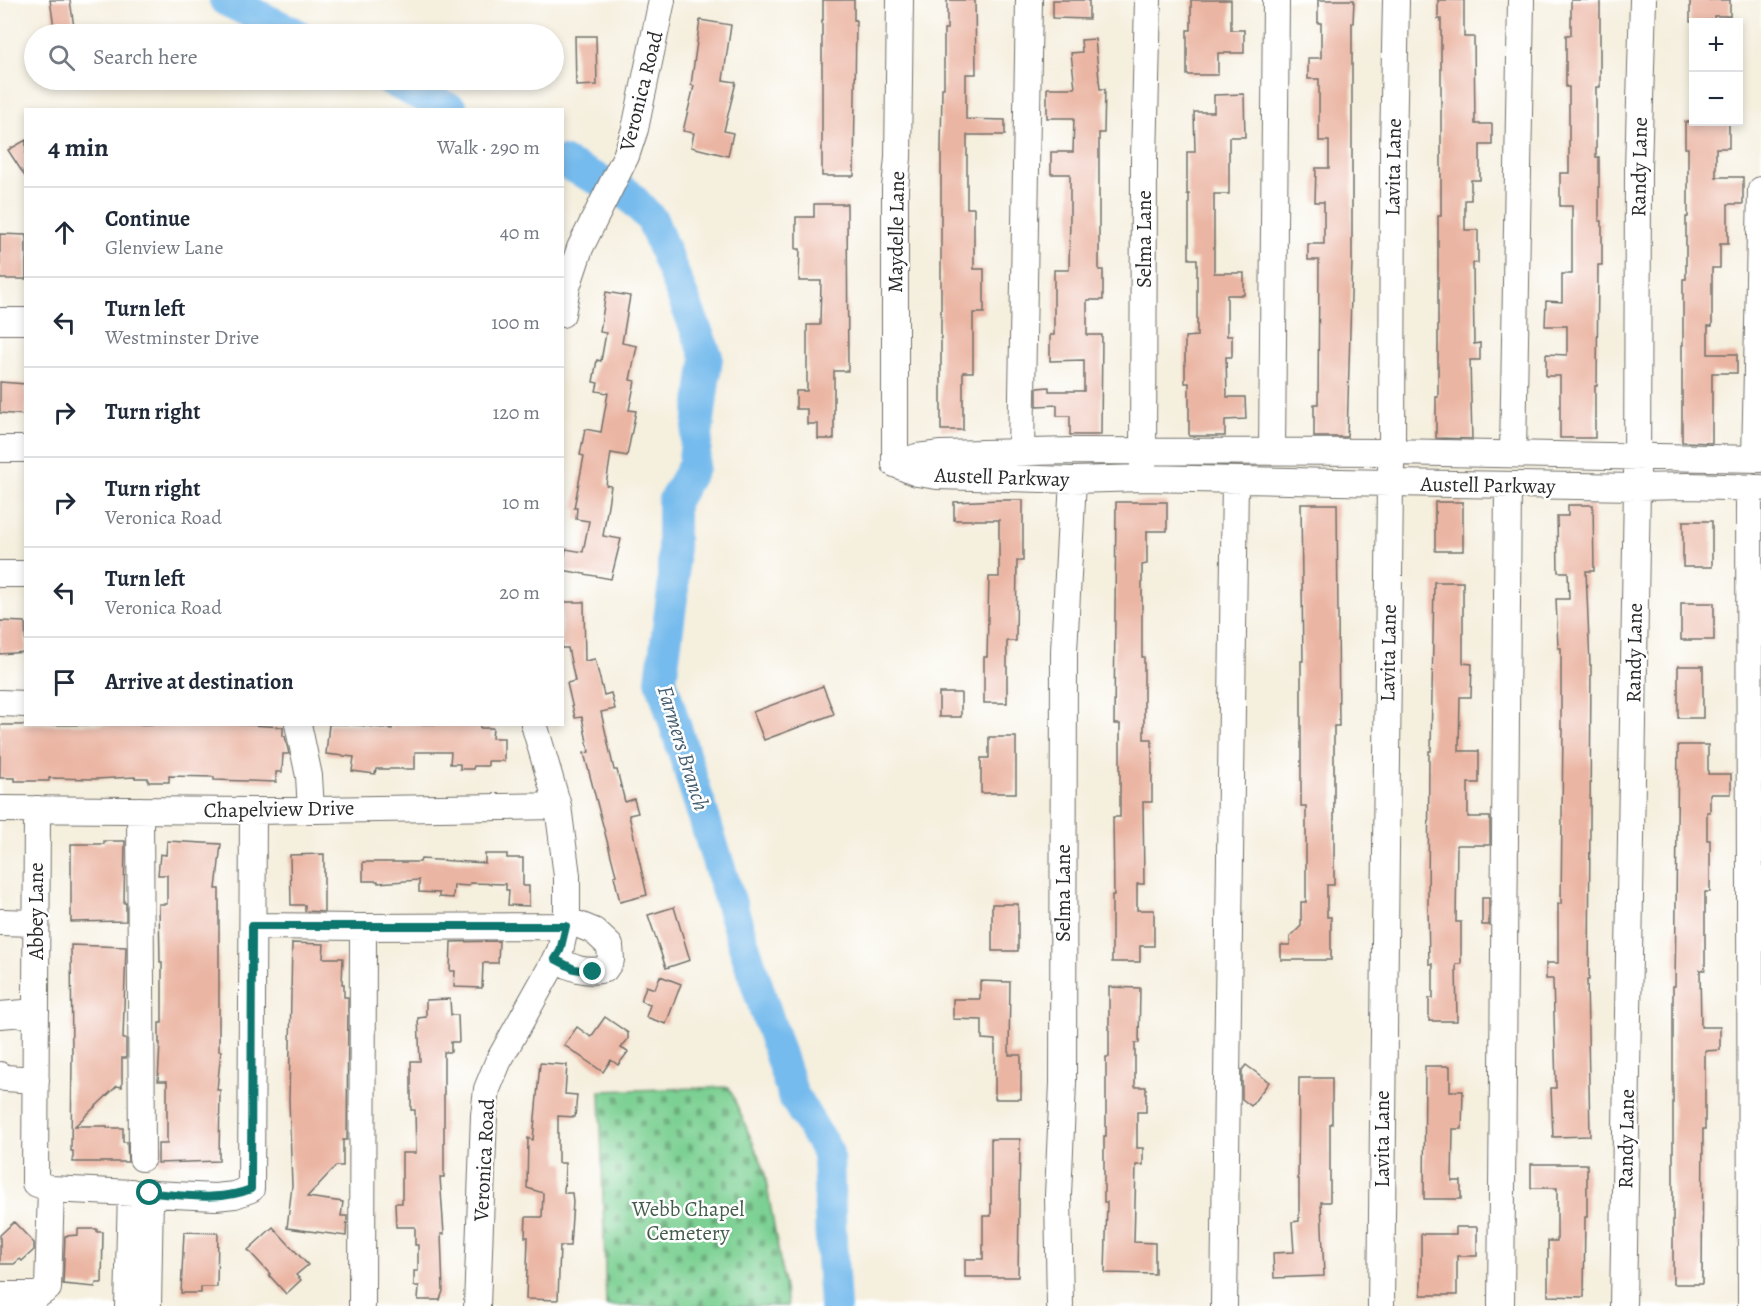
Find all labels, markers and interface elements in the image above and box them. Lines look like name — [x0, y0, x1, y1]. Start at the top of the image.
map controls — [1689, 18, 1743, 126]
button: + — [1689, 18, 1743, 72]
search box — [24, 24, 564, 90]
street label: Veronica Road — [612, 27, 670, 155]
icon: search — [45, 41, 78, 74]
text: Search here — [93, 42, 198, 72]
button: − — [1689, 72, 1743, 126]
street label: Randy Lane — [1624, 117, 1654, 217]
street label: Lavita Lane — [1378, 118, 1408, 216]
text: 4 min — [48, 130, 109, 165]
text: Walk · 290 m — [437, 134, 540, 161]
street label: Maydelle Lane — [881, 171, 911, 293]
street label: Selma Lane — [1130, 190, 1158, 288]
text: Continue — [105, 204, 190, 234]
icon: ahead — [48, 216, 81, 249]
text: 40 m — [500, 219, 540, 246]
text: Glenview Lane — [105, 234, 224, 261]
text: Turn left — [105, 294, 185, 324]
icon: left — [48, 306, 81, 339]
text: 100 m — [491, 309, 540, 336]
text: Westminster Drive — [105, 324, 259, 351]
icon: right — [48, 396, 81, 429]
text: Turn right — [105, 397, 201, 427]
text: 120 m — [492, 399, 540, 426]
street label: Austell Parkway — [933, 461, 1071, 493]
street label: Austell Parkway — [1419, 470, 1556, 500]
text: Turn right — [105, 474, 201, 504]
icon: right — [48, 486, 81, 519]
text: 10 m — [502, 489, 540, 516]
text: Veronica Road — [105, 504, 222, 531]
text: Turn left — [105, 564, 185, 594]
icon: left — [48, 576, 81, 609]
text: 20 m — [499, 579, 540, 606]
text: Veronica Road — [105, 594, 222, 621]
street label: Randy Lane — [1619, 603, 1649, 703]
street label: Lavita Lane — [1373, 604, 1403, 702]
icon: arrive — [48, 666, 81, 699]
text: Arrive at destination — [105, 667, 294, 697]
water label: Farmers Branch — [650, 682, 716, 815]
street label: Chapelview Drive — [203, 794, 355, 824]
street label: Selma Lane — [1049, 844, 1077, 942]
street label: Abbey Lane — [22, 862, 50, 961]
route end — [579, 958, 605, 984]
street label: Randy Lane — [1611, 1089, 1641, 1189]
street label: Lavita Lane — [1368, 1090, 1396, 1188]
street label: Veronica Road — [467, 1097, 501, 1223]
route start — [136, 1179, 162, 1205]
park label: Webb Chapel Cemetery — [631, 1195, 744, 1247]

